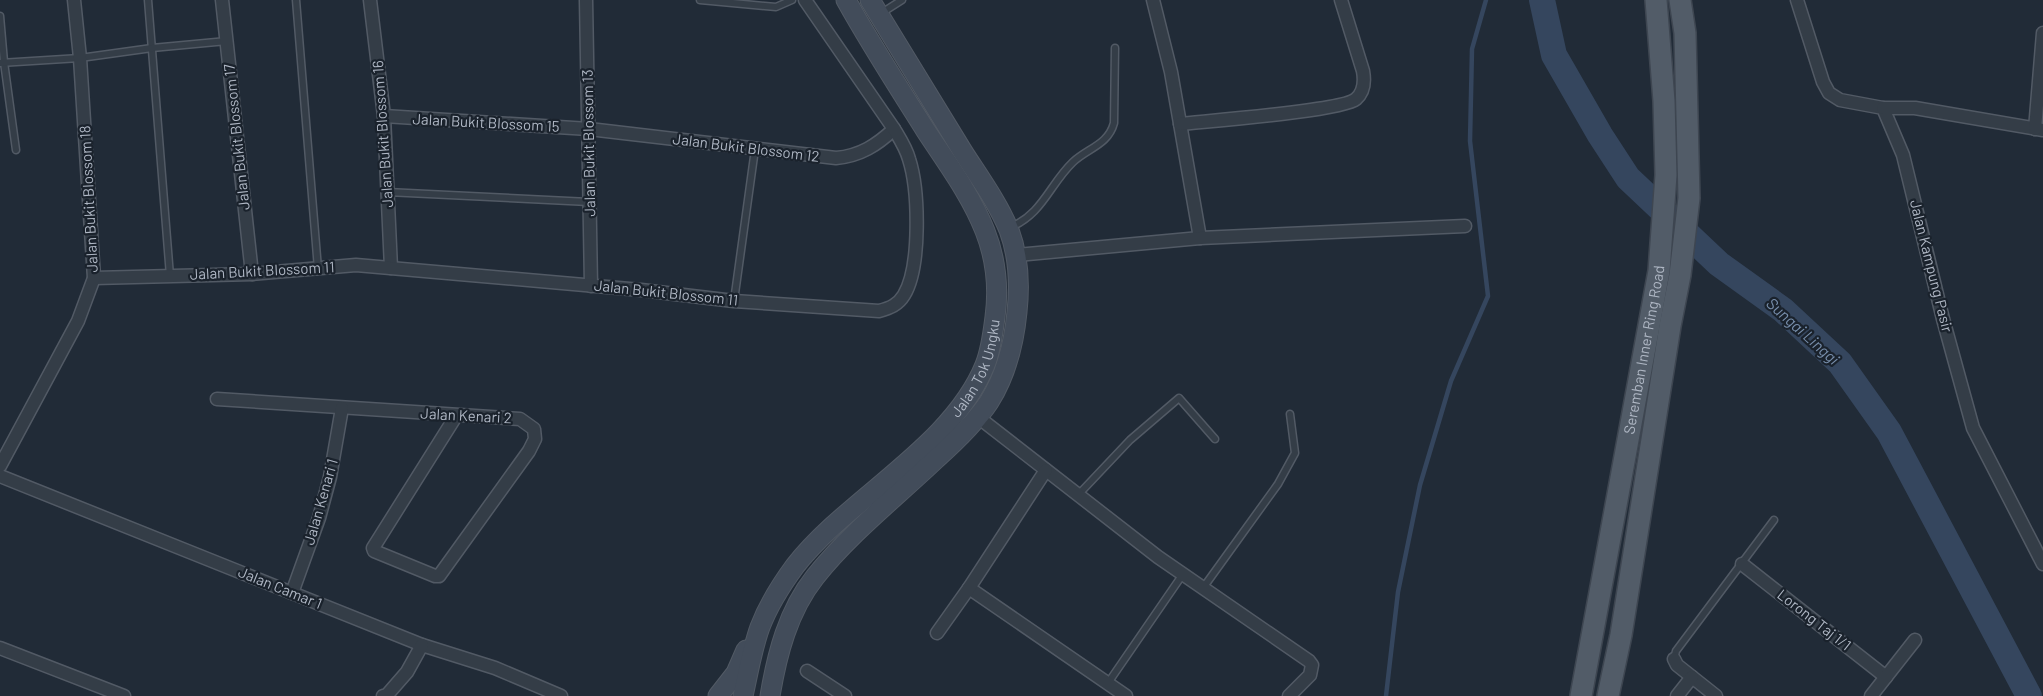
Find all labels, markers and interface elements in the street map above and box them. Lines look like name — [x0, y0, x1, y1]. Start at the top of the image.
street label: Jalan Bukit Blossom 16 — [368, 60, 396, 208]
street label: Jalan Bukit Blossom 17 — [219, 63, 253, 211]
street label: Jalan Bukit Blossom 13 — [578, 69, 598, 217]
street label: Jalan Bukit Blossom 15 — [412, 109, 560, 135]
street label: Jalan Bukit Blossom 18 — [75, 125, 101, 273]
street label: Jalan Bukit Blossom 12 — [672, 129, 821, 165]
street label: Jalan Kampung Pasir — [1907, 198, 1957, 335]
street label: Jalan Bukit Blossom 11 — [189, 257, 335, 283]
street label: Seremban Inner Ring Road — [1619, 265, 1667, 435]
street label: Jalan Bukit Blossom 11 — [593, 275, 739, 309]
water label: Sungai Linggi — [1763, 293, 1844, 368]
street label: Jalan Tok Ungku — [946, 318, 1003, 420]
street label: Jalan Kenari 2 — [420, 404, 512, 426]
street label: Jalan Kenari 1 — [299, 457, 341, 547]
street label: Jalan Camar 1 — [236, 562, 325, 612]
street label: Lorong Taj 1/1 — [1774, 585, 1855, 654]

